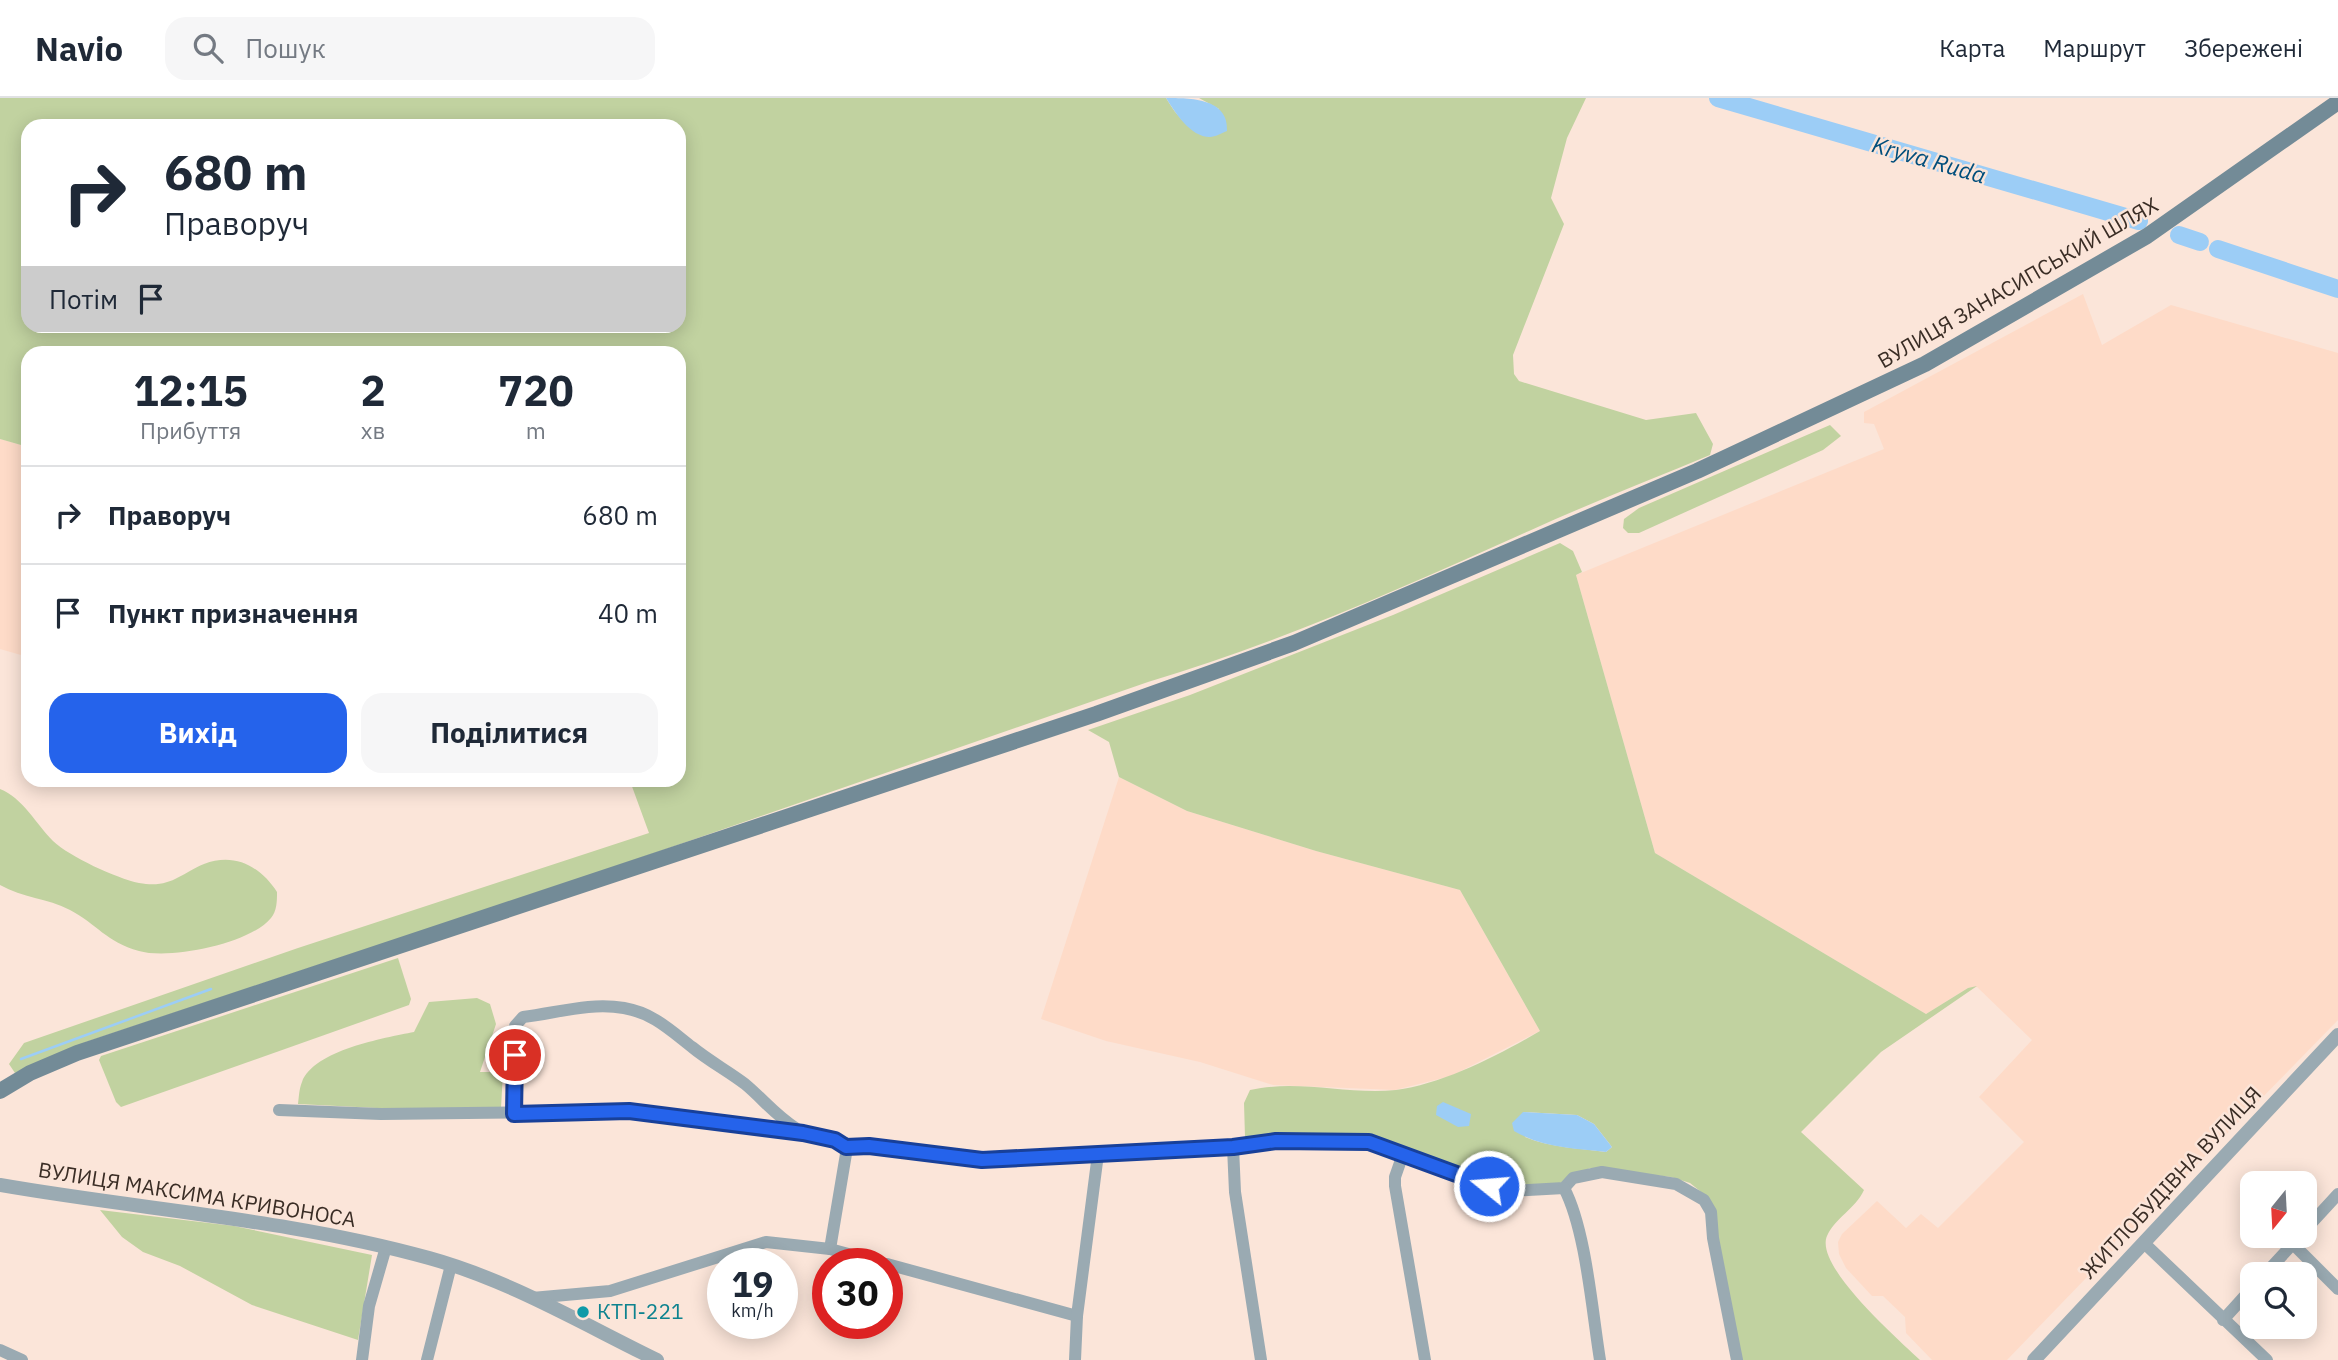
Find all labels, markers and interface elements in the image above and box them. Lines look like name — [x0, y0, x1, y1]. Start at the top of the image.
search box — [165, 17, 655, 80]
text: Navio — [35, 27, 123, 70]
icon: search — [189, 29, 227, 67]
text: Пошук — [245, 31, 326, 65]
text: Карта — [1939, 32, 2005, 64]
text: Маршрут — [2043, 32, 2146, 64]
text: Збережені — [2184, 32, 2303, 64]
water label: Kryva Ruda — [1869, 128, 1990, 190]
text: 680 m — [164, 140, 308, 203]
icon: right — [49, 147, 140, 238]
street label: ВУЛИЦЯ ЗАНАСИПСЬКИЙ ШЛЯХ — [1872, 190, 2163, 374]
text: Праворуч — [164, 202, 309, 244]
icon: arrive — [132, 280, 170, 318]
text: Потім — [49, 282, 118, 316]
text: 12:15 — [133, 363, 248, 418]
text: 2 — [360, 363, 386, 418]
text: 720 — [498, 363, 574, 418]
text: Прибуття — [140, 415, 241, 445]
text: хв — [361, 415, 385, 445]
text: m — [526, 415, 546, 445]
icon: right — [49, 496, 87, 534]
text: Праворуч — [108, 498, 231, 532]
text: 680 m — [582, 498, 658, 532]
icon: arrive — [49, 594, 87, 632]
text: Пункт призначення — [108, 596, 358, 630]
text: 40 m — [598, 596, 658, 630]
button: Вихід — [49, 693, 347, 773]
button: Поділитися — [361, 693, 658, 773]
pin — [485, 1025, 545, 1085]
icon: arrive — [496, 1036, 534, 1074]
street label: ЖИТЛОБУДІВНА ВУЛИЦЯ — [2074, 1080, 2267, 1285]
position arrow — [1452, 1149, 1526, 1223]
street label: ВУЛИЦЯ МАКСИМА КРИВОНОСА — [36, 1155, 358, 1233]
north arrow — [2240, 1171, 2317, 1248]
map controls — [2240, 1171, 2317, 1339]
speed limit sign: 30 — [812, 1248, 903, 1339]
text: 19 — [731, 1261, 774, 1307]
button: search — [2240, 1262, 2317, 1339]
place label: КТП-221 — [597, 1297, 684, 1325]
text: km/h — [731, 1299, 774, 1322]
marker: КТП-221 — [575, 1304, 591, 1320]

